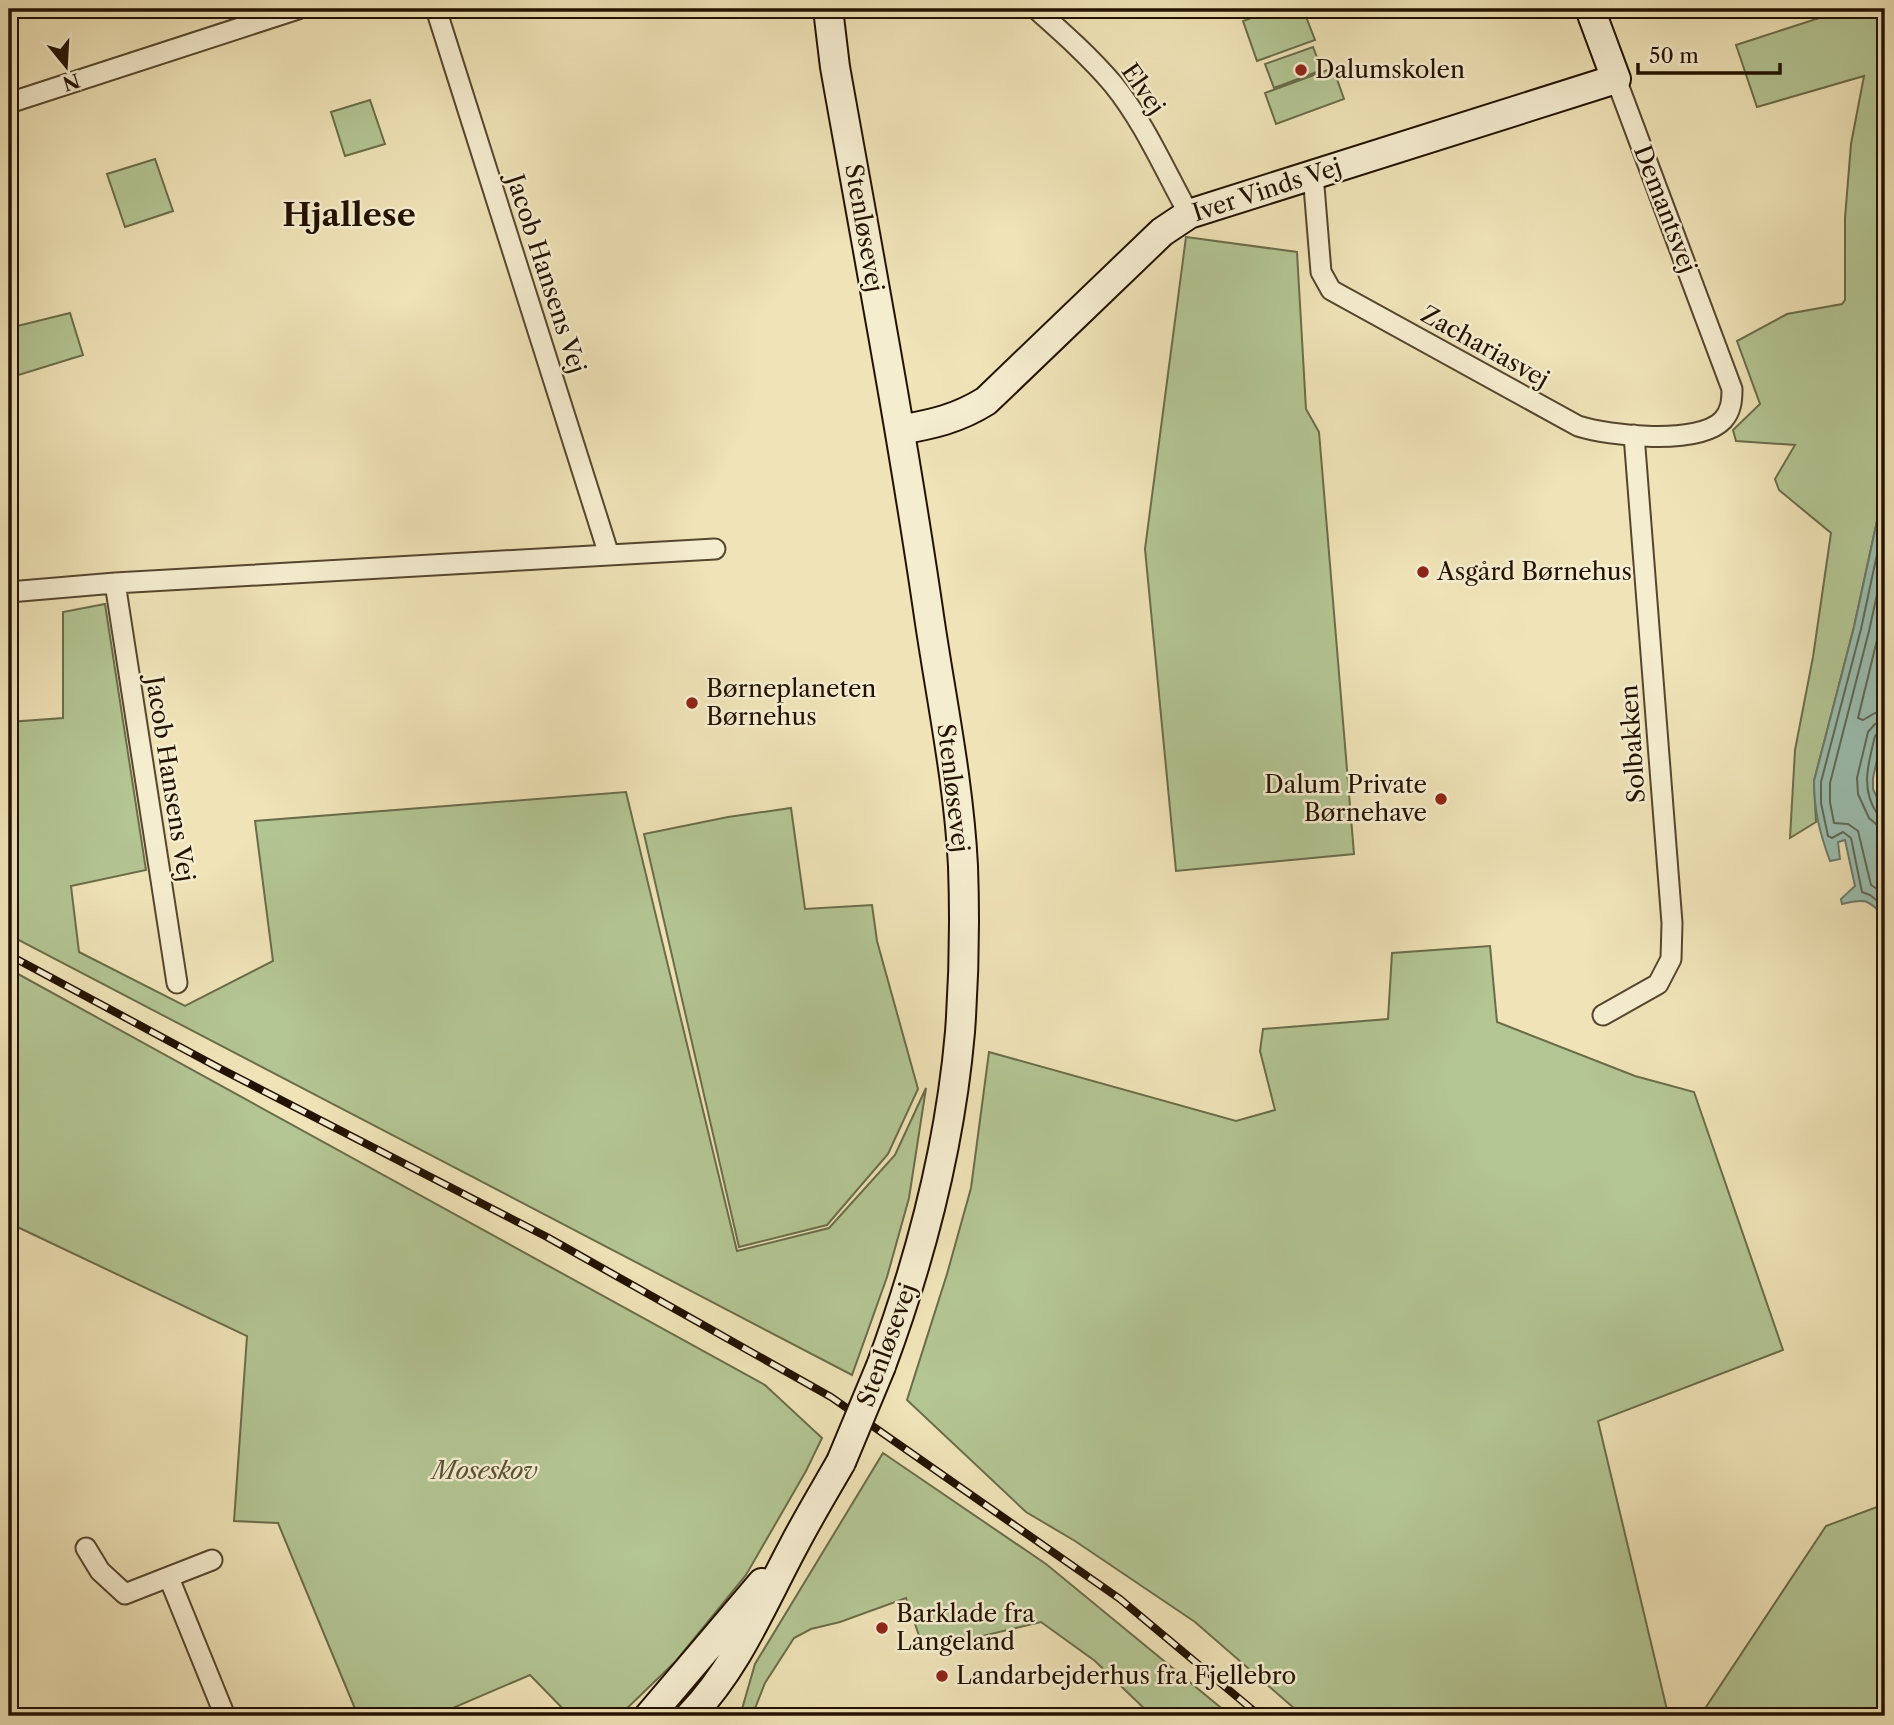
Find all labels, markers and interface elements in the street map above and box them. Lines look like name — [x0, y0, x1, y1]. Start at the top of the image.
north arrow — [32, 32, 102, 102]
scale bar — [1638, 32, 1780, 76]
text: 50 m — [1649, 43, 1699, 68]
place label: Dalumskolen — [1315, 55, 1465, 84]
street label: Elvej — [1115, 57, 1171, 120]
marker: Dalumskolen — [1293, 62, 1309, 78]
text: N — [60, 68, 83, 95]
street label: Demantsvej — [1628, 141, 1703, 277]
street label: Iver Vinds Vej — [1189, 152, 1345, 227]
street label: Stenløsevej — [839, 162, 890, 294]
street label: Jacob Hansens Vej — [499, 167, 592, 377]
district label: Hjallese — [282, 195, 416, 234]
street label: Zachariasvej — [1416, 299, 1554, 394]
place label: Asgård Børnehus — [1436, 557, 1632, 586]
marker: Asgård Børnehus — [1415, 564, 1431, 580]
street label: Jacob Hansens Vej — [139, 670, 201, 884]
place label: Børneplaneten Børnehus — [706, 674, 876, 731]
street label: Solbakken — [1614, 684, 1651, 804]
marker: Børneplaneten Børnehus — [684, 695, 700, 711]
street label: Stenløsevej — [931, 722, 976, 854]
place label: Dalum Private Børnehave — [1264, 770, 1427, 827]
marker: Dalum Private Børnehave — [1433, 791, 1449, 807]
street label: Stenløsevej — [851, 1279, 922, 1411]
park label: Moseskov — [429, 1456, 538, 1485]
place label: Barklade fra Langeland — [896, 1599, 1035, 1656]
marker: Barklade fra Langeland — [874, 1620, 890, 1636]
place label: Landarbejderhus fra Fjellebro — [956, 1661, 1296, 1690]
marker: Landarbejderhus fra Fjellebro — [934, 1668, 950, 1684]

